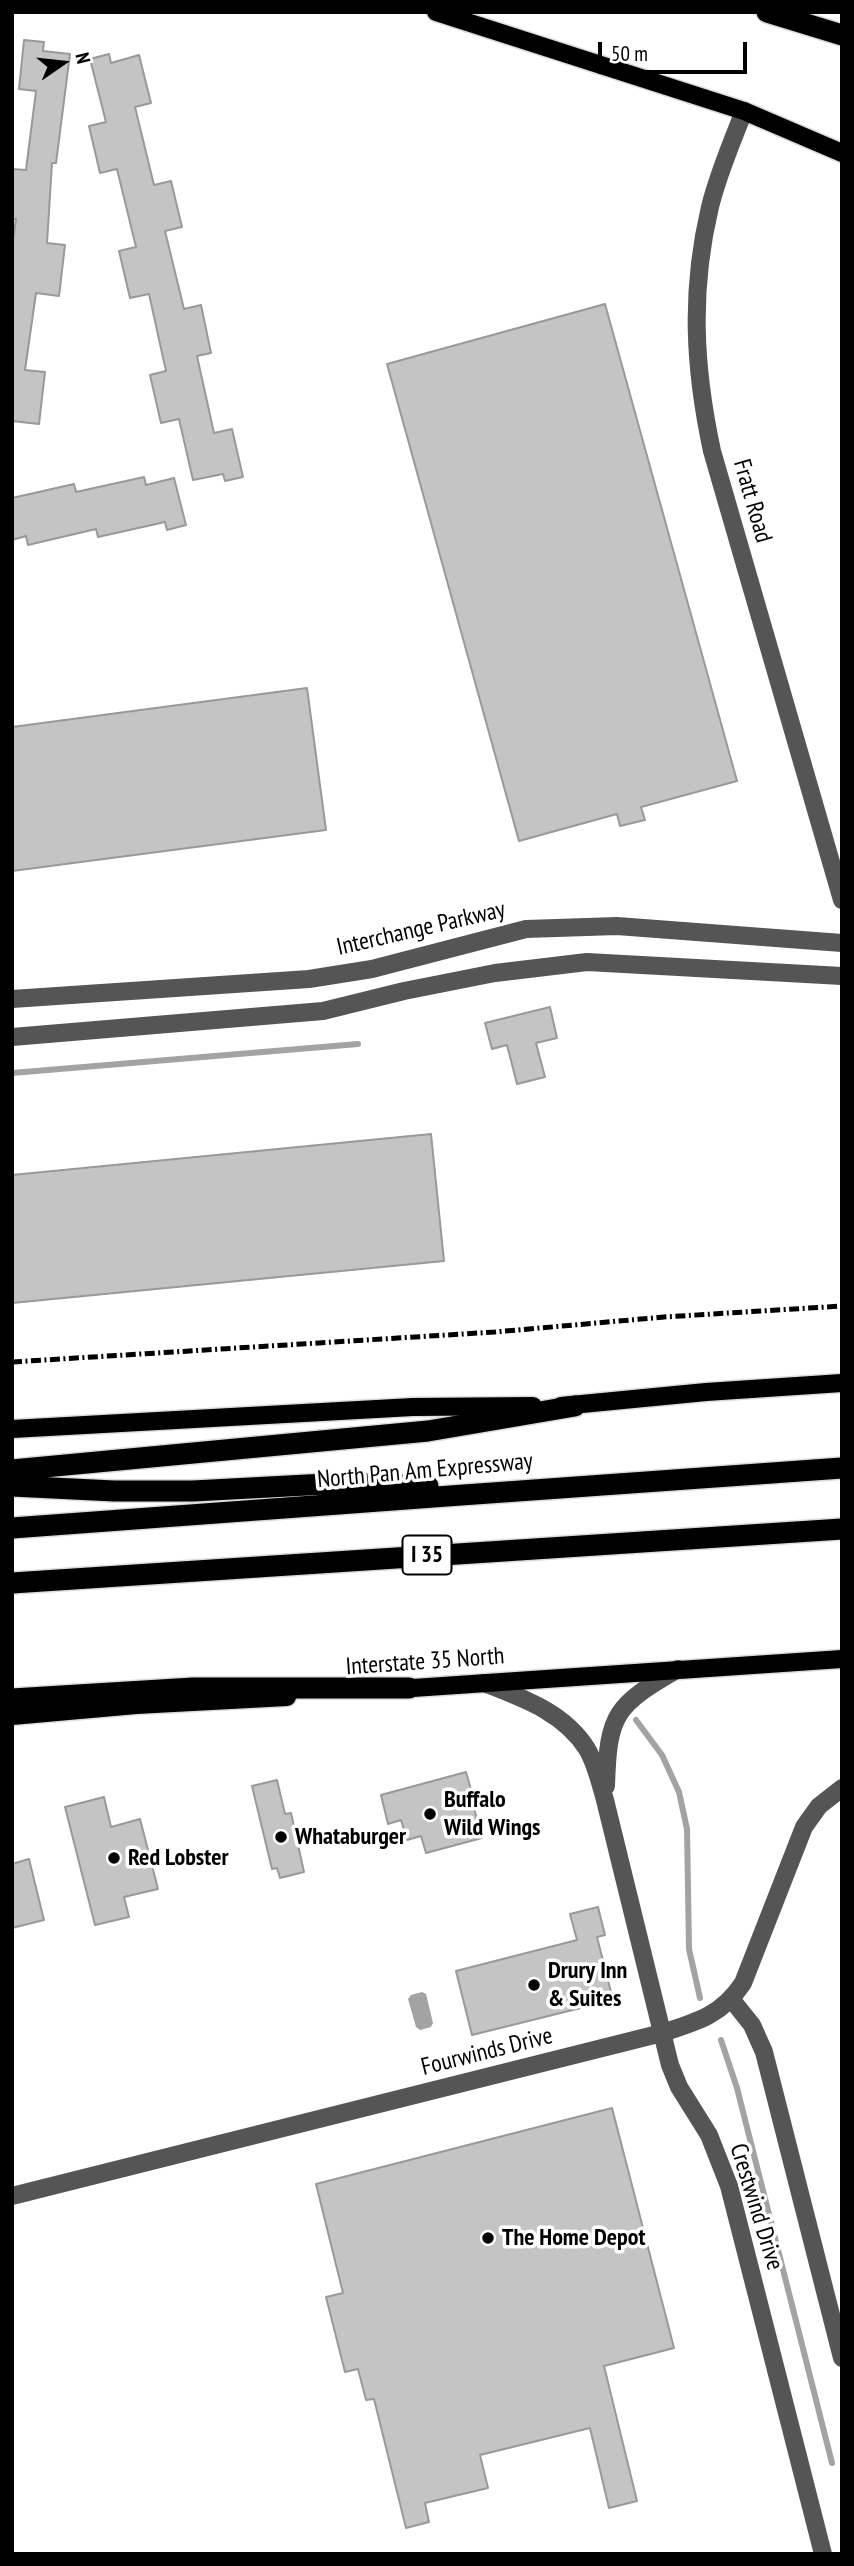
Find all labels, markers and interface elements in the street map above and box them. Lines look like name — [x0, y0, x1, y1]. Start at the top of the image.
north arrow — [28, 28, 98, 98]
scale bar — [602, 28, 751, 72]
text: 50 m — [611, 40, 648, 67]
text: N — [70, 50, 96, 66]
street label: Fratt Road — [726, 456, 778, 546]
street label: Interchange Parkway — [334, 896, 508, 962]
street label: North Pan Am Expressway — [316, 1447, 534, 1495]
road number: I 35 — [402, 1536, 452, 1574]
street label: Interstate 35 North — [345, 1642, 505, 1682]
place label: Buffalo Wild Wings — [444, 1786, 540, 1842]
marker: Buffalo Wild Wings — [422, 1806, 438, 1822]
place label: Whataburger — [295, 1823, 406, 1851]
marker: Whataburger — [273, 1829, 289, 1845]
place label: Red Lobster — [128, 1844, 229, 1872]
marker: Red Lobster — [106, 1850, 122, 1866]
place label: Drury Inn & Suites — [548, 1957, 627, 2013]
marker: Drury Inn & Suites — [526, 1977, 542, 1993]
street label: Fourwinds Drive — [418, 2022, 556, 2082]
street label: Crestwind Drive — [723, 2140, 789, 2274]
place label: The Home Depot — [502, 2224, 645, 2252]
marker: The Home Depot — [480, 2230, 496, 2246]

